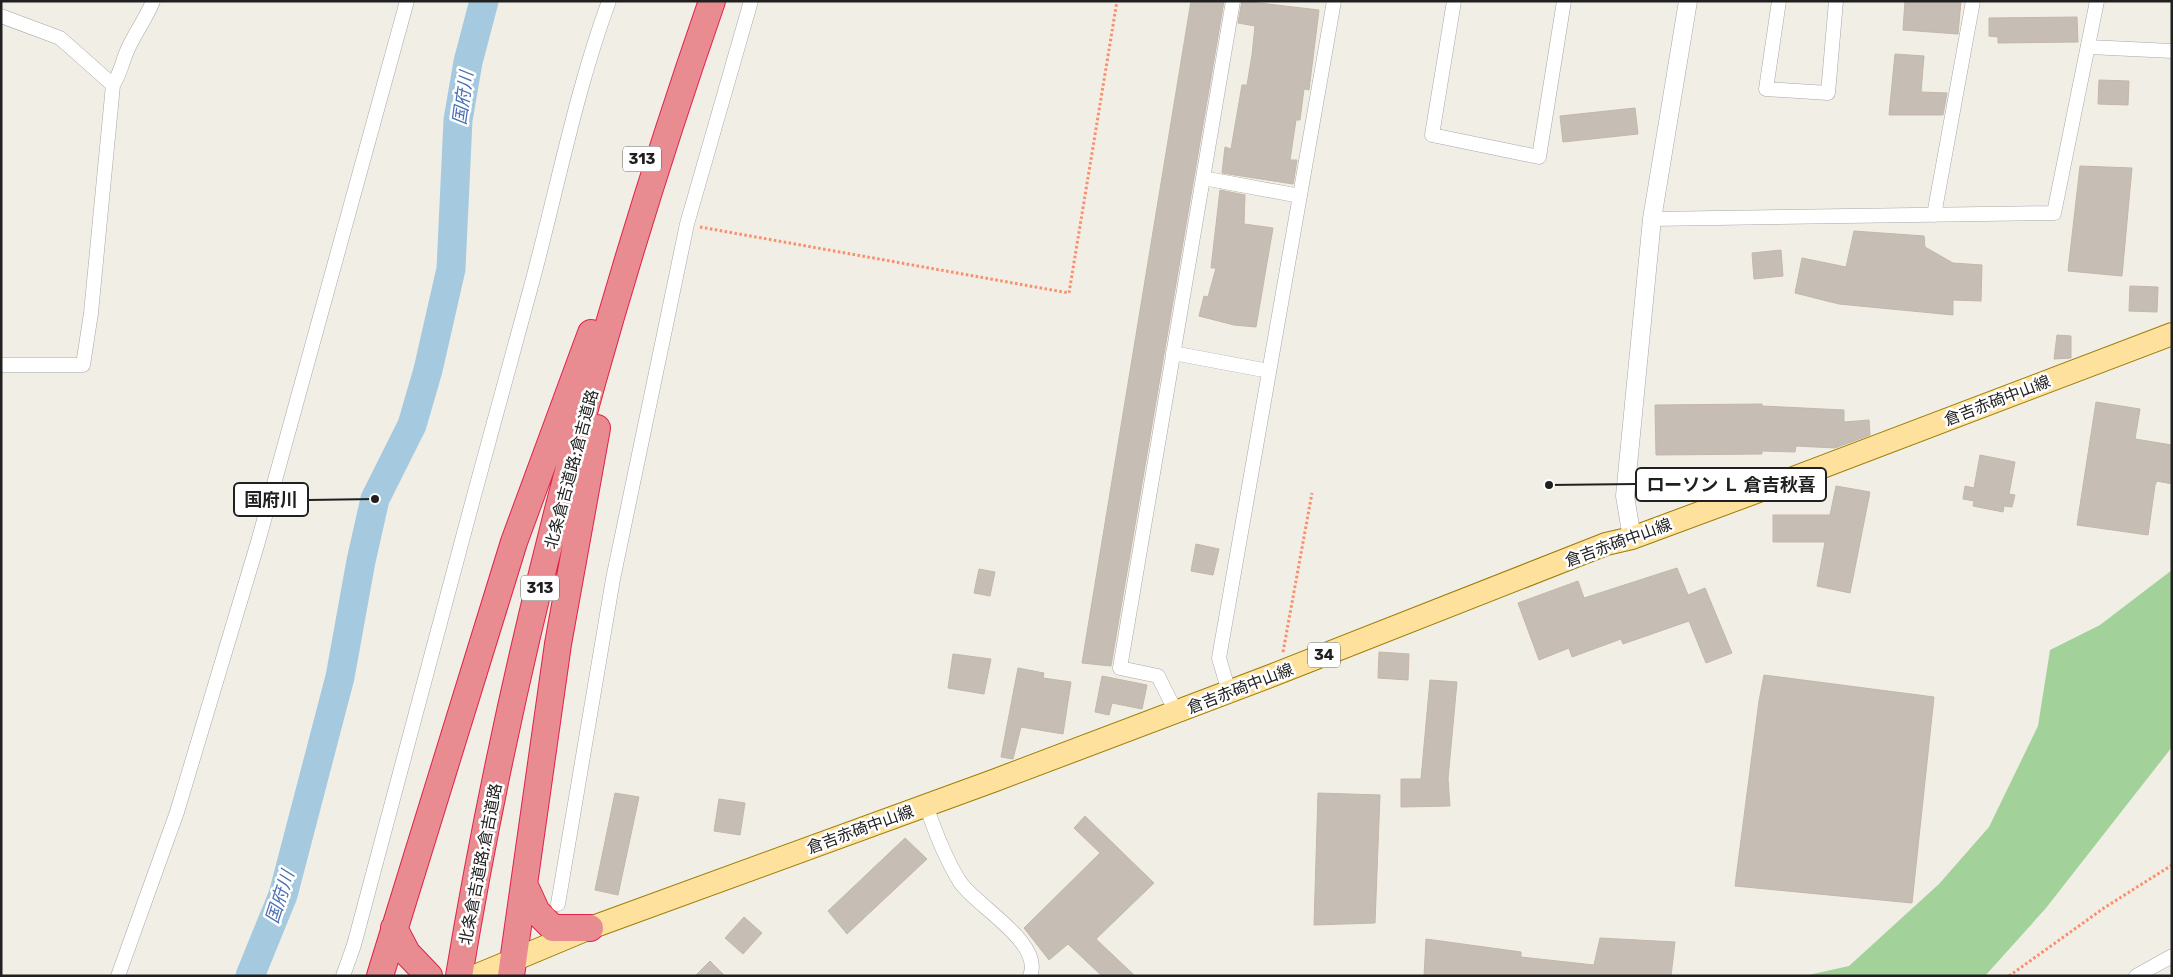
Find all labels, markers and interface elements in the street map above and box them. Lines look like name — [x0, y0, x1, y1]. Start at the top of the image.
water label: 国府川 — [448, 68, 478, 126]
road number: 313 — [623, 146, 661, 172]
street label: 倉吉赤碕中山線 — [1941, 372, 2053, 429]
street label: 北条倉吉道路;倉吉道路 — [541, 387, 602, 551]
callout: ローソン Ｌ 倉吉秋喜 — [1636, 468, 1826, 501]
text: ローソン Ｌ 倉吉秋喜 — [1646, 474, 1816, 496]
callout: 国府川 — [234, 483, 308, 516]
text: 国府川 — [244, 489, 298, 511]
street label: 倉吉赤碕中山線 — [1562, 514, 1674, 571]
road number: 313 — [521, 576, 559, 600]
road number: 34 — [1308, 642, 1340, 668]
street label: 倉吉赤碕中山線 — [1184, 660, 1296, 717]
street label: 北条倉吉道路;倉吉道路 — [455, 782, 505, 947]
street label: 倉吉赤碕中山線 — [804, 801, 916, 858]
water label: 国府川 — [261, 866, 299, 926]

